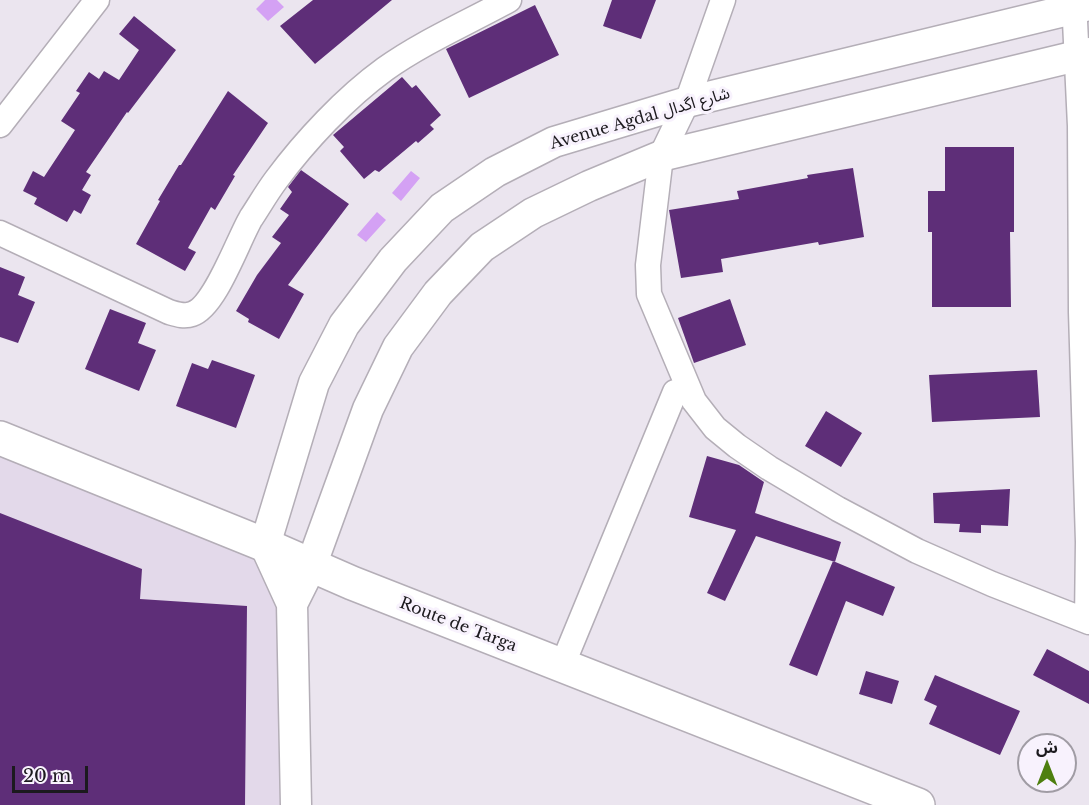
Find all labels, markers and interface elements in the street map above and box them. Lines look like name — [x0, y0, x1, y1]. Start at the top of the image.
street label: Avenue Agdal شارع اگدال — [548, 84, 732, 154]
street label: Route de Targa — [397, 594, 519, 656]
north arrow — [1017, 733, 1077, 793]
text: ش — [1036, 737, 1058, 757]
scale bar — [15, 754, 92, 792]
text: 20 m — [23, 765, 71, 787]

